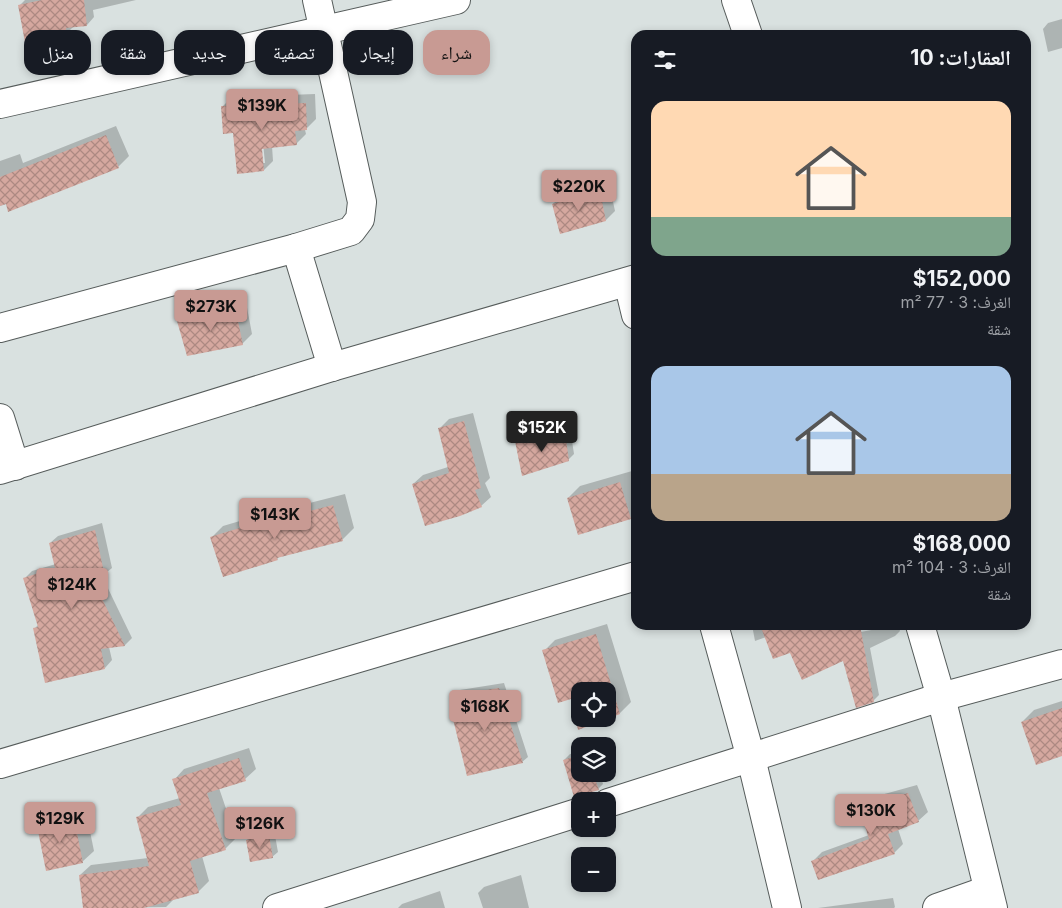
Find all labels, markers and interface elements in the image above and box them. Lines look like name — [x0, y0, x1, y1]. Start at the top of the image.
chip: منزل — [24, 30, 91, 75]
chip: شقة — [101, 30, 164, 75]
chip: جديد — [174, 30, 245, 75]
chip: تصفية — [255, 30, 333, 75]
chip: إيجار — [343, 30, 413, 75]
chip: شراء — [423, 30, 490, 75]
text: العقارات: 10 — [910, 45, 1011, 70]
icon: filters — [651, 46, 679, 74]
pin: $139K — [227, 88, 297, 131]
text: $139K — [237, 95, 287, 115]
icon: home — [786, 133, 876, 223]
pin: $220K — [544, 170, 614, 212]
text: $220K — [553, 176, 605, 196]
text: $152,000 — [913, 266, 1011, 291]
pin: $273K — [176, 290, 246, 332]
text: الغرف: 3 · 77 m² — [901, 292, 1011, 312]
text: $273K — [185, 296, 237, 316]
text: شقة — [987, 319, 1011, 339]
icon: home — [786, 398, 876, 488]
pin: $152K — [507, 410, 577, 453]
text: $152K — [517, 417, 567, 437]
pin: $143K — [240, 498, 310, 540]
text: $143K — [250, 504, 300, 524]
text: $168,000 — [912, 531, 1011, 556]
text: الغرف: 3 · 104 m² — [892, 557, 1011, 577]
pin: $124K — [37, 568, 107, 610]
text: $124K — [47, 574, 97, 594]
text: شقة — [987, 584, 1011, 604]
map controls — [571, 682, 616, 892]
button: locate — [571, 682, 616, 727]
pin: $168K — [450, 690, 520, 732]
text: $168K — [460, 696, 510, 716]
button: layers — [571, 737, 616, 782]
button: + — [571, 792, 616, 837]
pin: $130K — [836, 794, 906, 836]
text: $130K — [846, 800, 896, 820]
pin: $129K — [25, 802, 95, 844]
pin: $126K — [225, 806, 295, 849]
text: $129K — [35, 808, 85, 828]
text: $126K — [235, 813, 285, 833]
button: − — [571, 847, 616, 892]

